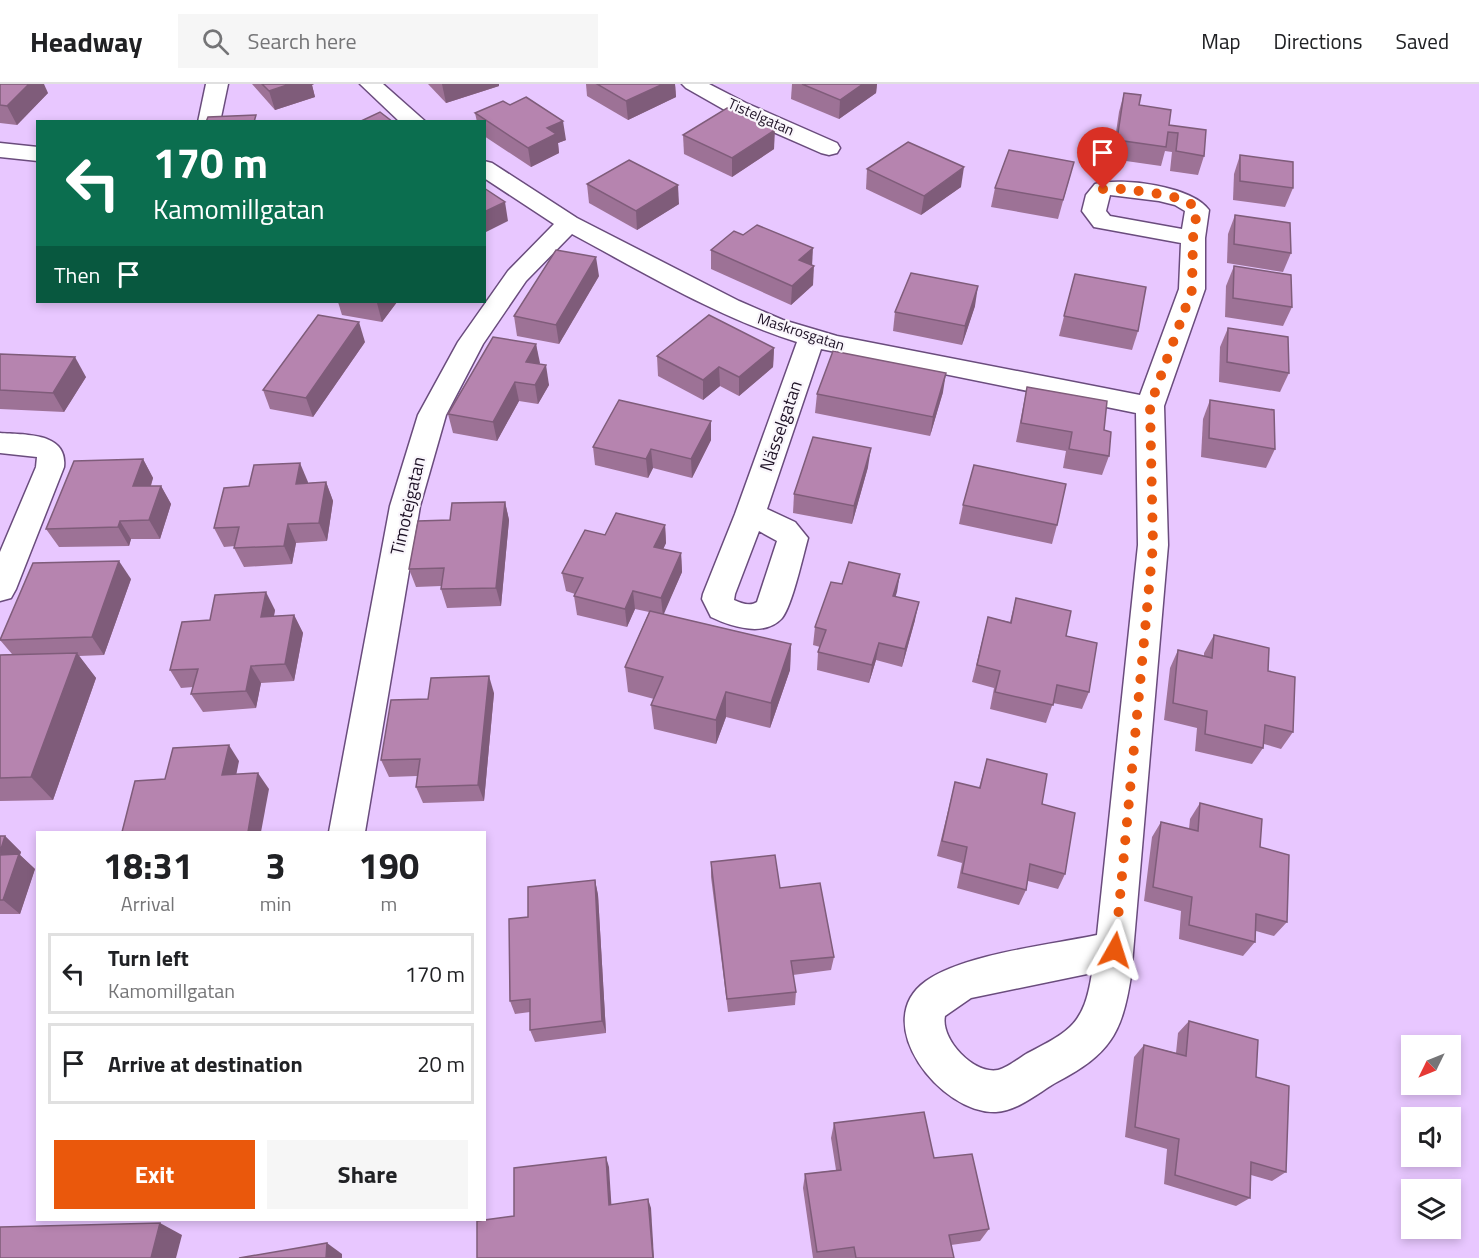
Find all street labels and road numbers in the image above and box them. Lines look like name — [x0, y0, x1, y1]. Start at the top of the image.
street label: Tistelgatan — [724, 92, 798, 141]
street label: Maskrosgatan — [755, 307, 848, 356]
street label: Nässelgatan — [752, 377, 809, 475]
street label: Timotejgatan — [383, 454, 432, 558]

